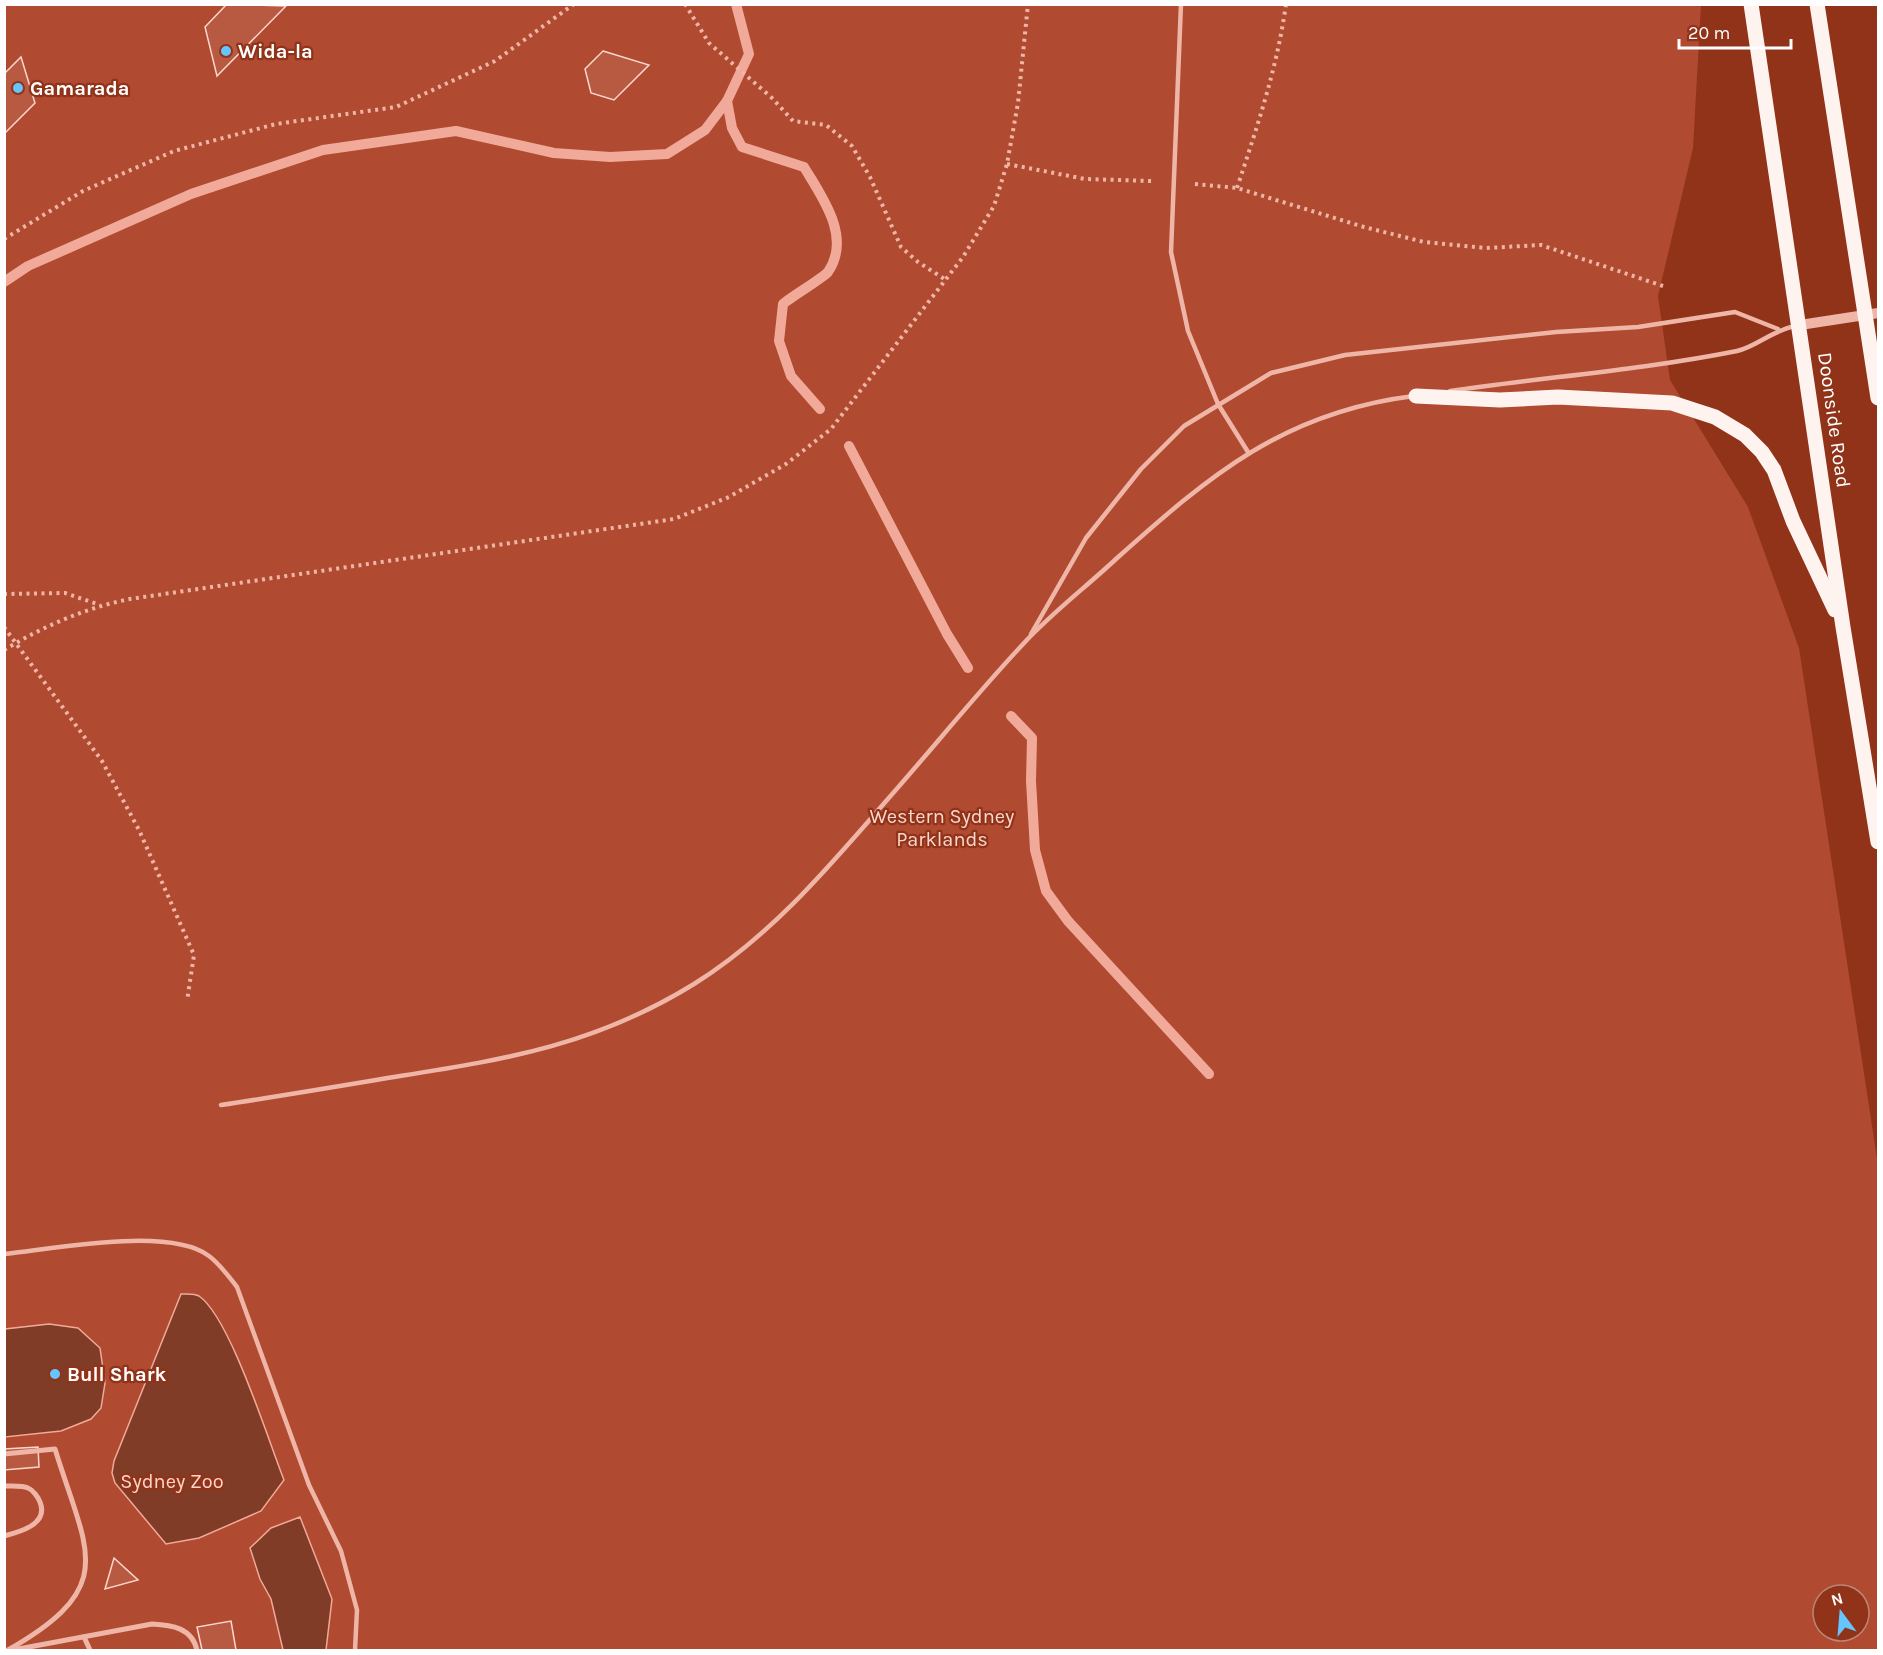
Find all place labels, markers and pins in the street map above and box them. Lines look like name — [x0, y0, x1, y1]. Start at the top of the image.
place label: Wida-la — [238, 40, 313, 63]
marker: Wida-la — [219, 44, 233, 58]
place label: Gamarada — [30, 77, 129, 100]
marker: Gamarada — [11, 81, 25, 95]
place label: Bull Shark — [67, 1363, 166, 1386]
marker: Bull Shark — [48, 1367, 62, 1381]

